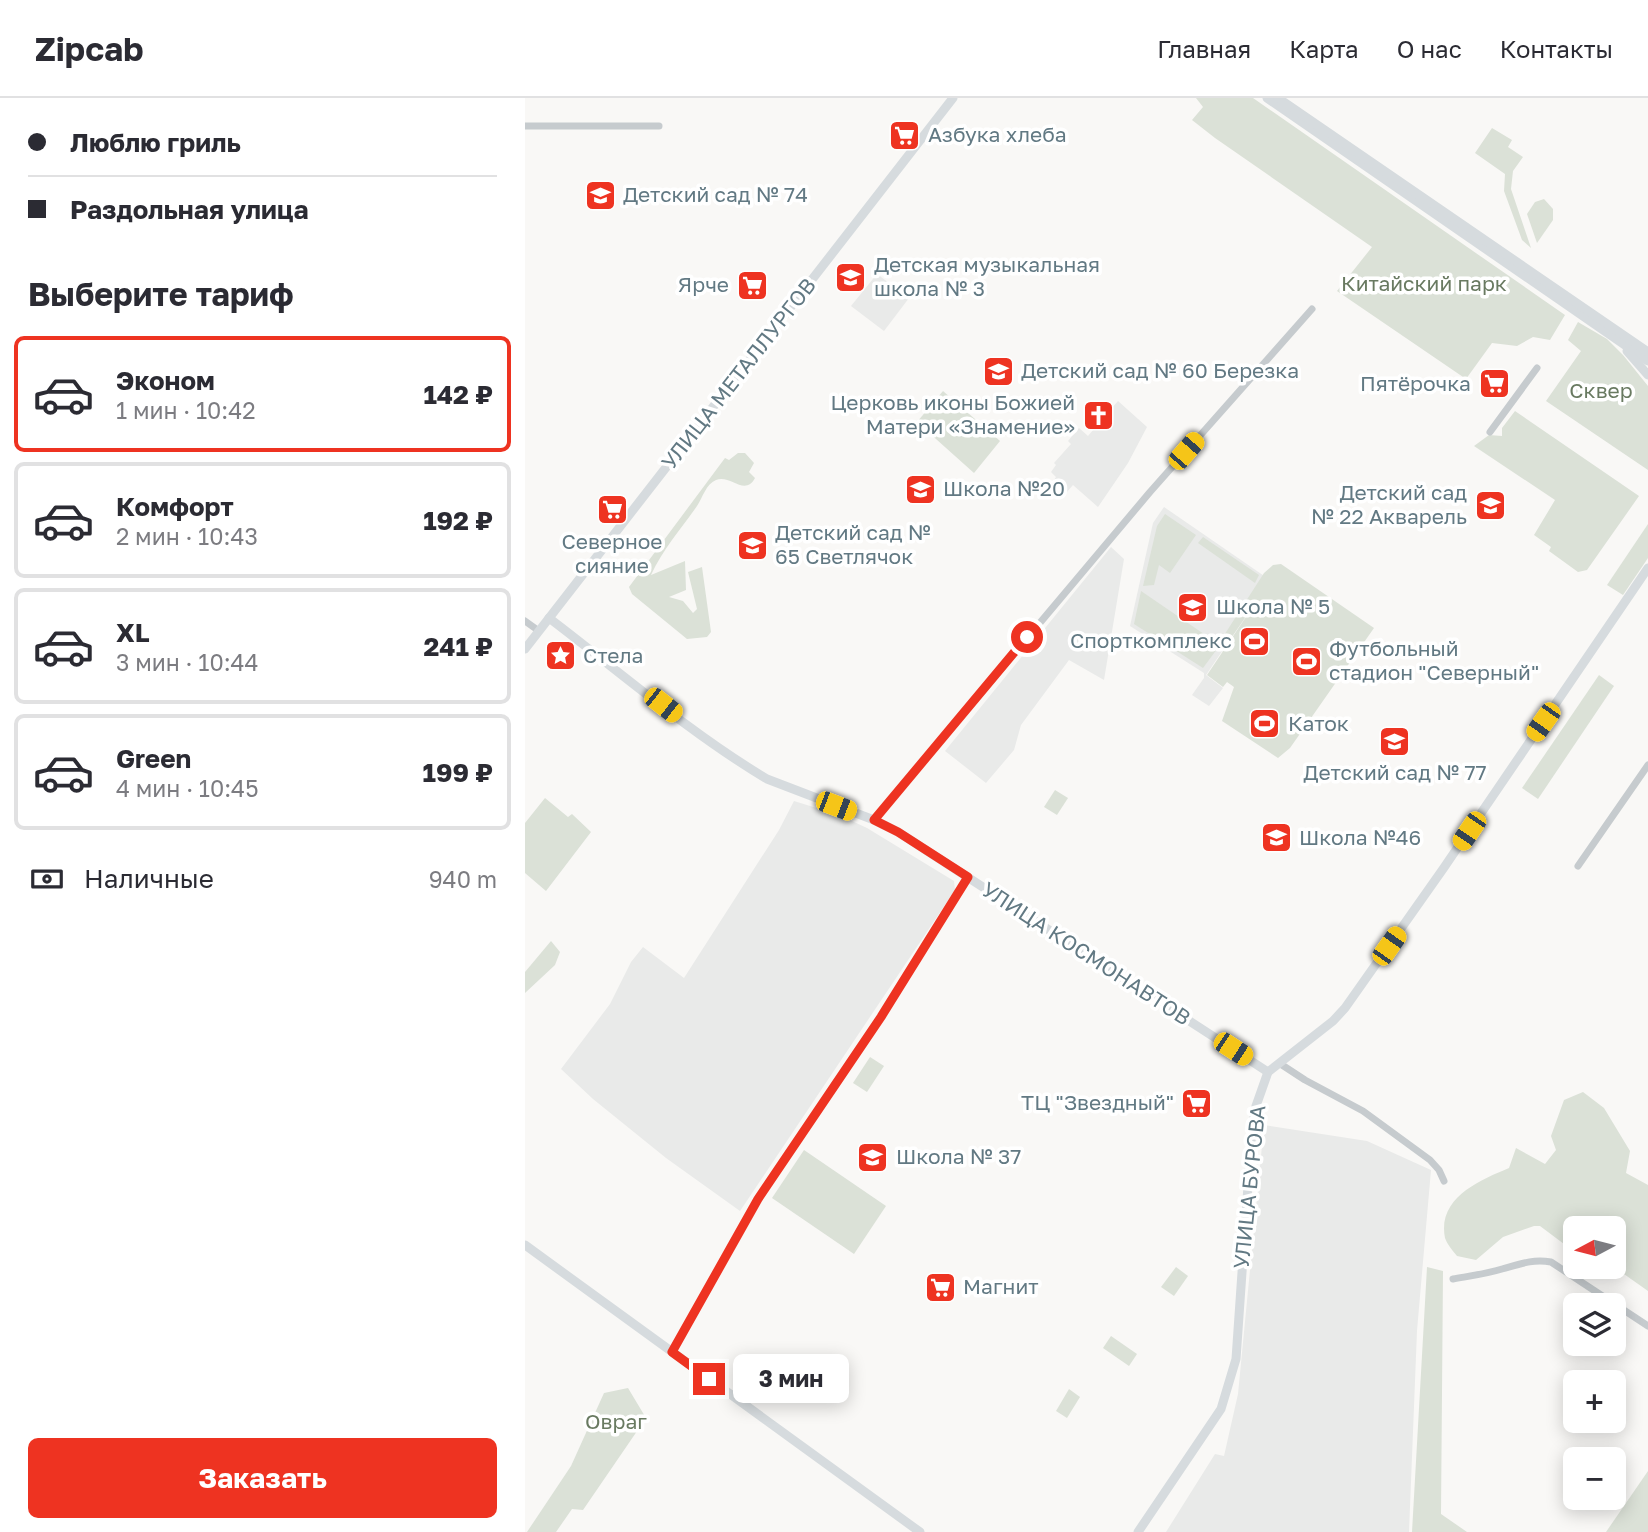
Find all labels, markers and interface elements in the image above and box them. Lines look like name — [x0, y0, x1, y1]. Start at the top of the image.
text: Zipcab — [35, 29, 144, 68]
text: Главная — [1157, 34, 1251, 63]
text: Карта — [1289, 34, 1359, 63]
text: О нас — [1397, 34, 1462, 63]
text: Контакты — [1500, 34, 1613, 63]
supermarket icon: Азбука хлеба — [888, 118, 922, 152]
place label: Азбука хлеба — [928, 121, 1067, 147]
text: Люблю гриль — [70, 127, 241, 158]
school or university icon: Детский сад № 74 — [583, 178, 617, 212]
place label: Детский сад № 74 — [623, 181, 808, 207]
text: Раздольная улица — [70, 194, 309, 225]
place label: Детская музыкальная школа № 3 — [874, 251, 1100, 301]
school or university icon: Детская музыкальная школа № 3 — [834, 260, 868, 294]
supermarket icon: Ярче — [735, 268, 769, 302]
park label: Китайский парк — [1341, 270, 1507, 296]
place label: Ярче — [678, 271, 729, 297]
street label: УЛИЦА МЕТАЛЛУРГОВ — [655, 273, 821, 474]
text: Выберите тариф — [28, 275, 294, 313]
school or university icon: Детский сад № 60 Березка — [981, 354, 1015, 388]
place label: Детский сад № 60 Березка — [1021, 357, 1299, 383]
icon: car — [32, 363, 95, 426]
text: Эконом — [116, 365, 215, 396]
supermarket icon: Пятёрочка — [1477, 367, 1511, 401]
place label: Пятёрочка — [1360, 370, 1471, 396]
park label: Сквер — [1569, 377, 1633, 403]
text: 142 ₽ — [423, 379, 493, 410]
place label: Церковь иконы Божией Матери «Знамение» — [830, 389, 1075, 439]
text: 1 мин · 10:42 — [116, 396, 256, 424]
church icon: Церковь иконы Божией Матери «Знамение» — [1081, 398, 1115, 432]
car — [1165, 428, 1208, 474]
school or university icon: Школа №20 — [903, 472, 937, 506]
place label: Школа №20 — [943, 475, 1065, 501]
place label: Детский сад № 22 Акварель — [1311, 479, 1467, 529]
school or university icon: Детский сад № 22 Акварель — [1473, 488, 1507, 522]
icon: car — [32, 489, 95, 552]
text: Комфорт — [116, 491, 234, 522]
supermarket icon: Северное сияние — [595, 493, 629, 527]
text: 192 ₽ — [423, 505, 493, 536]
place label: Детский сад № 65 Светлячок — [775, 519, 931, 569]
text: 2 мин · 10:43 — [116, 522, 258, 550]
place label: Северное сияние — [561, 528, 663, 578]
school or university icon: Детский сад № 65 Светлячок — [735, 528, 769, 562]
school or university icon: Школа № 5 — [1176, 590, 1210, 624]
place label: Школа № 5 — [1216, 593, 1330, 619]
icon: car — [32, 615, 95, 678]
text: XL — [116, 617, 150, 648]
route start — [1011, 621, 1043, 653]
sports icon: Спорткомплекс — [1238, 624, 1272, 658]
place label: Спорткомплекс — [1070, 627, 1232, 653]
text: 241 ₽ — [423, 631, 493, 662]
place label: Футбольный стадион "Северный" — [1329, 635, 1539, 685]
place icon: Стела — [543, 639, 577, 673]
place label: Стела — [583, 642, 643, 668]
sports icon: Футбольный стадион "Северный" — [1289, 644, 1323, 678]
text: 3 мин · 10:44 — [116, 648, 259, 676]
car — [640, 684, 687, 726]
car — [1523, 699, 1564, 745]
sports icon: Каток — [1248, 707, 1282, 741]
place label: Каток — [1288, 710, 1349, 736]
school or university icon: Детский сад № 77 — [1378, 724, 1412, 758]
icon: car — [32, 741, 95, 804]
text: Green — [116, 743, 191, 774]
text: 199 ₽ — [423, 757, 493, 788]
place label: Детский сад № 77 — [1303, 759, 1487, 785]
text: 4 мин · 10:45 — [116, 774, 259, 802]
car — [813, 789, 860, 823]
car — [1449, 808, 1490, 854]
school or university icon: Школа №46 — [1259, 821, 1293, 855]
place label: Школа №46 — [1299, 824, 1421, 850]
icon: cash — [28, 860, 66, 898]
text: Наличные — [84, 863, 214, 894]
text: 940 m — [429, 865, 497, 893]
street label: УЛИЦА КОСМОНАВТОВ — [977, 876, 1196, 1030]
car — [1369, 923, 1410, 969]
car — [1210, 1029, 1257, 1069]
supermarket icon: ТЦ "Звездный" — [1180, 1086, 1214, 1120]
place label: ТЦ "Звездный" — [1021, 1089, 1174, 1115]
street label: УЛИЦА БУРОВА — [1227, 1104, 1271, 1270]
school or university icon: Школа № 37 — [856, 1140, 890, 1174]
place label: Школа № 37 — [896, 1143, 1021, 1169]
north arrow — [1563, 1216, 1626, 1279]
map controls — [1563, 1216, 1626, 1510]
supermarket icon: Магнит — [923, 1270, 957, 1304]
place label: Магнит — [963, 1273, 1039, 1299]
button: layers — [1563, 1293, 1626, 1356]
callout: 3 мин — [733, 1354, 849, 1404]
route end — [693, 1363, 725, 1395]
text: 3 мин — [759, 1364, 823, 1392]
button: + — [1563, 1370, 1626, 1433]
park label: Овраг — [585, 1408, 647, 1434]
button: Заказать — [28, 1438, 497, 1518]
button: − — [1563, 1447, 1626, 1510]

